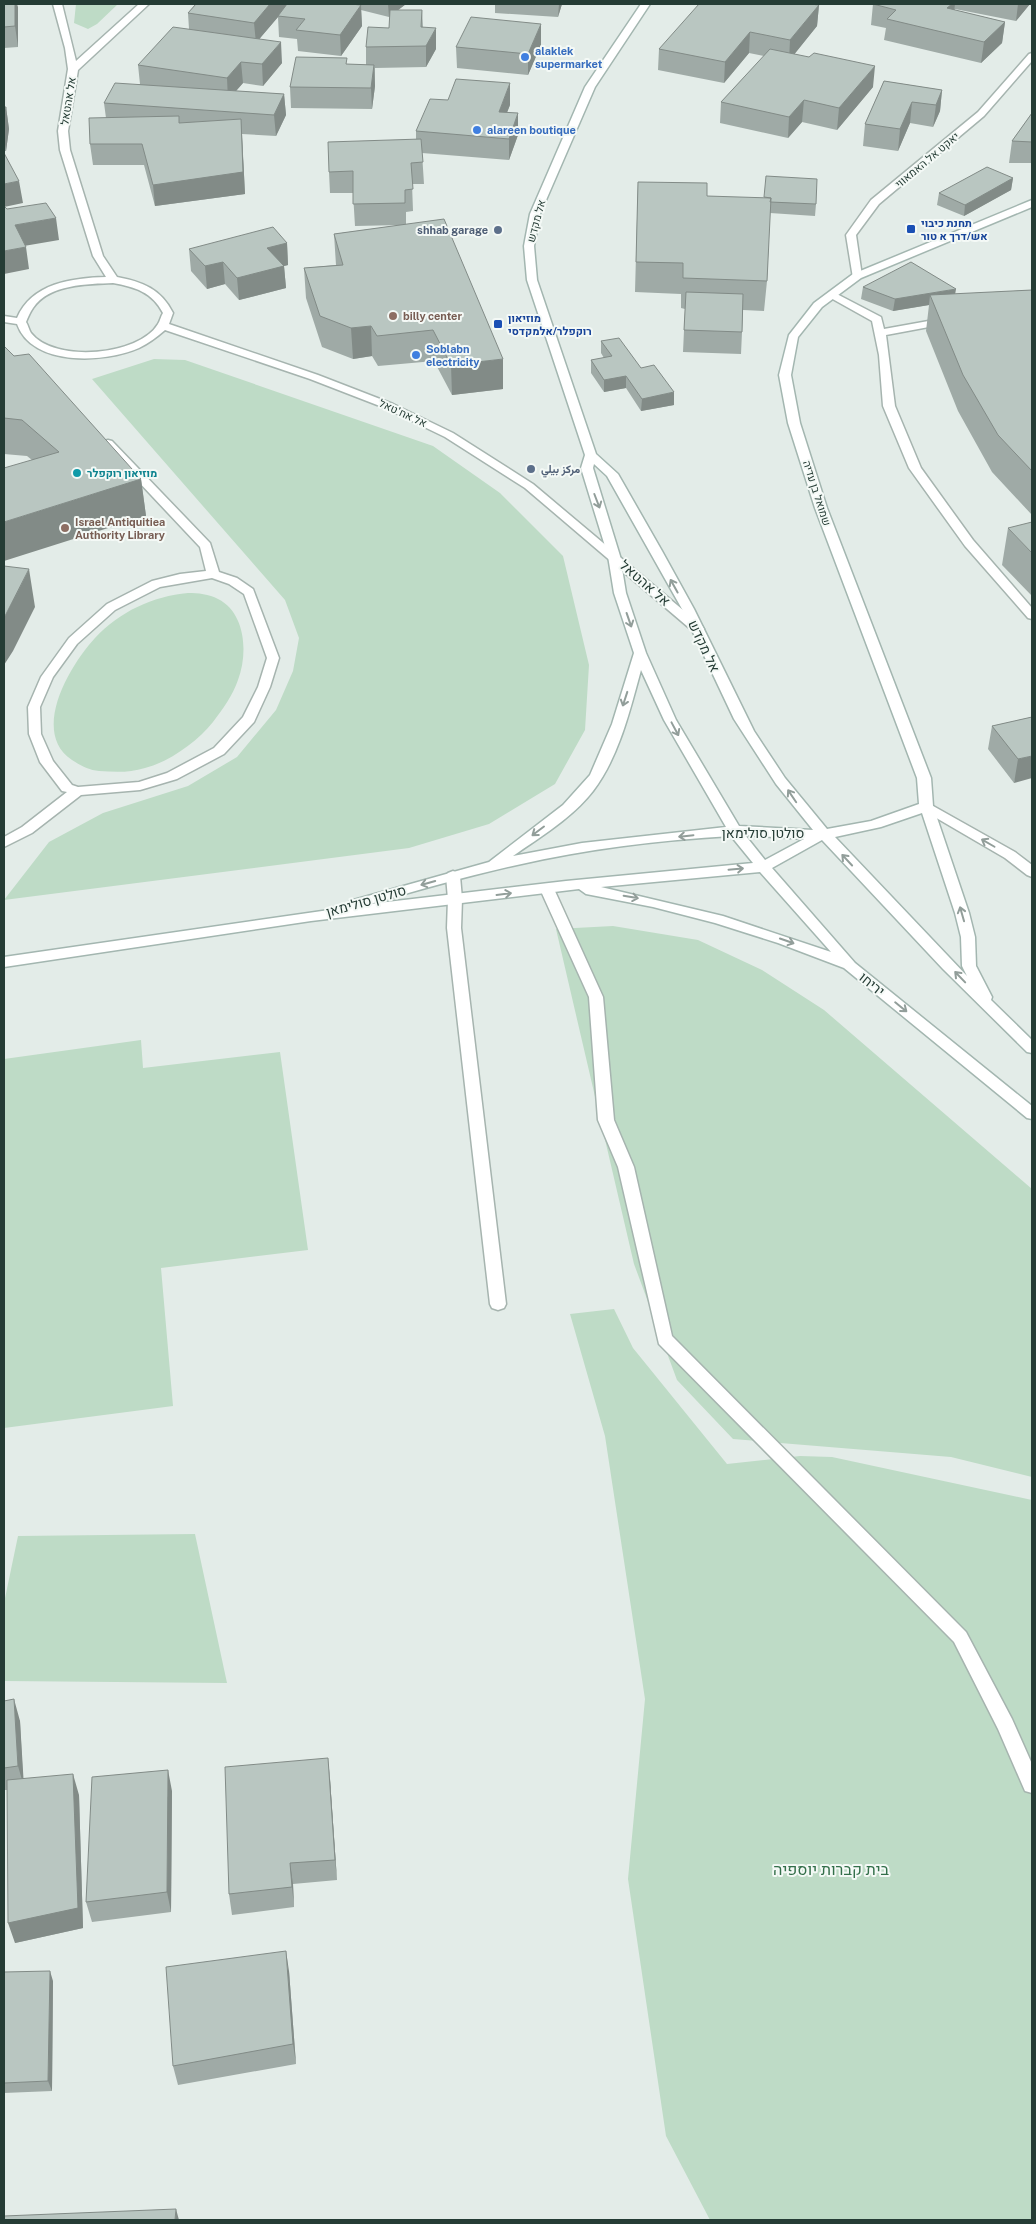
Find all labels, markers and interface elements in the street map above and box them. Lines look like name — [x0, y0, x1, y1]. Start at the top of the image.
place label: alaklek supermarket — [535, 45, 603, 70]
marker: alaklek supermarket — [519, 51, 531, 63]
street label: אל אהטאל — [58, 76, 78, 126]
marker: alareen boutique — [471, 124, 483, 136]
place label: alareen boutique — [487, 124, 576, 136]
street label: יאקט אל האמאווי — [893, 130, 961, 190]
street label: אל מקדש — [525, 198, 547, 244]
place label: תחנת כיבוי אש/דרך א טור — [921, 217, 988, 242]
marker: תחנת כיבוי אש/דרך א טור — [905, 223, 917, 235]
place label: shhab garage — [417, 224, 488, 236]
marker: shhab garage — [492, 224, 504, 236]
marker: billy center — [387, 310, 399, 322]
place label: billy center — [403, 310, 462, 322]
place label: מוזיאון רוקפלר/אלמקדסי — [508, 312, 592, 337]
marker: מוזיאון רוקפלר/אלמקדסי — [492, 318, 504, 330]
place label: Soblabn electricity — [426, 343, 480, 368]
marker: Soblabn electricity — [410, 349, 422, 361]
street label: אל אח'טאל — [377, 397, 429, 429]
street label: שמואל בן עדיה — [801, 459, 833, 527]
marker: مركز بيلي — [525, 463, 537, 475]
place label: مركز بيلي — [541, 463, 580, 478]
marker: מוזיאון רוקפלר — [71, 467, 83, 479]
place label: מוזיאון רוקפלר — [87, 467, 157, 479]
one-way arrow — [593, 493, 602, 508]
place label: Israel Antiquitiea Authority Library — [75, 516, 166, 541]
marker: Israel Antiquitiea Authority Library — [59, 522, 71, 534]
street label: אל אהטאל — [617, 557, 674, 609]
one-way arrow — [669, 580, 679, 594]
one-way arrow — [625, 612, 634, 628]
street label: אל מקדש — [685, 617, 723, 675]
one-way arrow — [620, 691, 630, 707]
one-way arrow — [671, 721, 680, 736]
one-way arrow — [787, 789, 797, 803]
one-way arrow — [532, 825, 545, 836]
street label: סולטן סולימאן — [722, 825, 804, 841]
one-way arrow — [679, 831, 695, 840]
one-way arrow — [981, 837, 995, 847]
one-way arrow — [841, 854, 853, 866]
one-way arrow — [728, 864, 744, 874]
one-way arrow — [420, 879, 436, 888]
street label: סולטן סולימאן — [324, 882, 408, 920]
one-way arrow — [495, 889, 511, 899]
one-way arrow — [623, 893, 639, 903]
one-way arrow — [956, 907, 966, 923]
one-way arrow — [779, 937, 794, 946]
street label: יריחו — [856, 969, 888, 999]
one-way arrow — [954, 971, 966, 984]
one-way arrow — [895, 1002, 908, 1013]
park label: בית קברות יוספיה — [773, 1860, 890, 1879]

